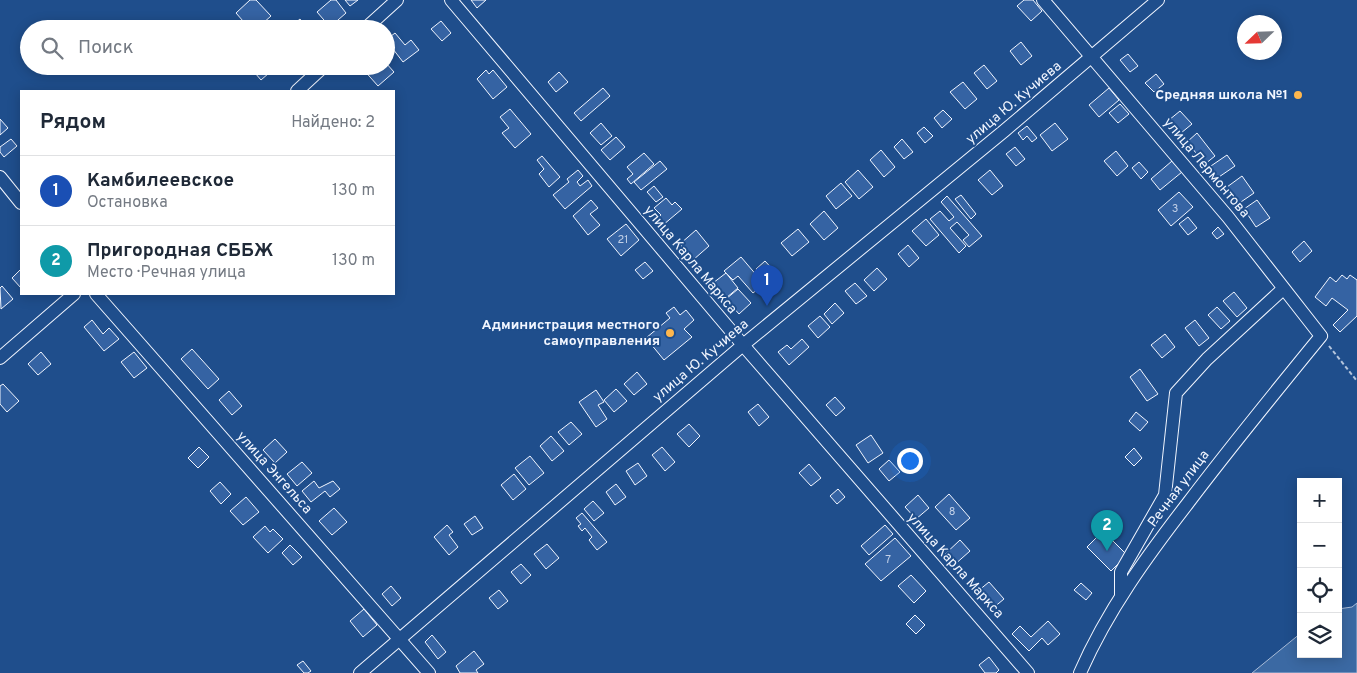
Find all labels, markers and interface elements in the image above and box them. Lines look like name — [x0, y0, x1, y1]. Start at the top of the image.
north arrow — [1237, 15, 1282, 60]
search box — [20, 20, 395, 75]
icon: search — [38, 34, 66, 62]
text: Поиск — [78, 36, 134, 60]
street label: улица Ю. Кучиева — [963, 58, 1065, 148]
place label: Средняя школа №1 — [1155, 87, 1288, 104]
marker: Средняя школа №1 — [1292, 89, 1304, 101]
text: Рядом — [40, 109, 106, 136]
text: Найдено: 2 — [291, 113, 375, 133]
street label: улица Лермонтова — [1159, 114, 1253, 222]
text: Камбилеевское — [87, 169, 234, 193]
text: 1 — [53, 181, 59, 201]
text: 130 m — [332, 181, 375, 201]
text: Остановка — [87, 193, 168, 213]
street label: улица Карла Маркса — [640, 202, 740, 318]
house number: 3 — [1172, 202, 1178, 216]
house number: 21 — [618, 233, 628, 247]
text: Пригородная СББЖ — [87, 239, 274, 263]
text: 2 — [51, 251, 61, 271]
text: 130 m — [332, 251, 375, 271]
text: Место · Речная улица — [87, 263, 246, 283]
pin: 1 — [751, 265, 783, 306]
street label: улица Ю. Кучиева — [650, 316, 752, 406]
place label: Администрация местного самоуправления — [482, 317, 660, 350]
marker: Администрация местного самоуправления — [664, 327, 676, 339]
street label: улица Энгельса — [233, 428, 315, 518]
street label: Речная улица — [1145, 447, 1213, 531]
your location — [897, 448, 923, 474]
map controls — [1297, 478, 1342, 658]
button: + — [1297, 478, 1342, 523]
house number: 8 — [949, 505, 955, 519]
street label: улица Карла Маркса — [903, 510, 1007, 622]
pin: 2 — [1091, 510, 1123, 551]
button: − — [1297, 523, 1342, 568]
house number: 7 — [885, 553, 891, 567]
button: locate — [1297, 568, 1342, 613]
button: layers — [1297, 613, 1342, 658]

